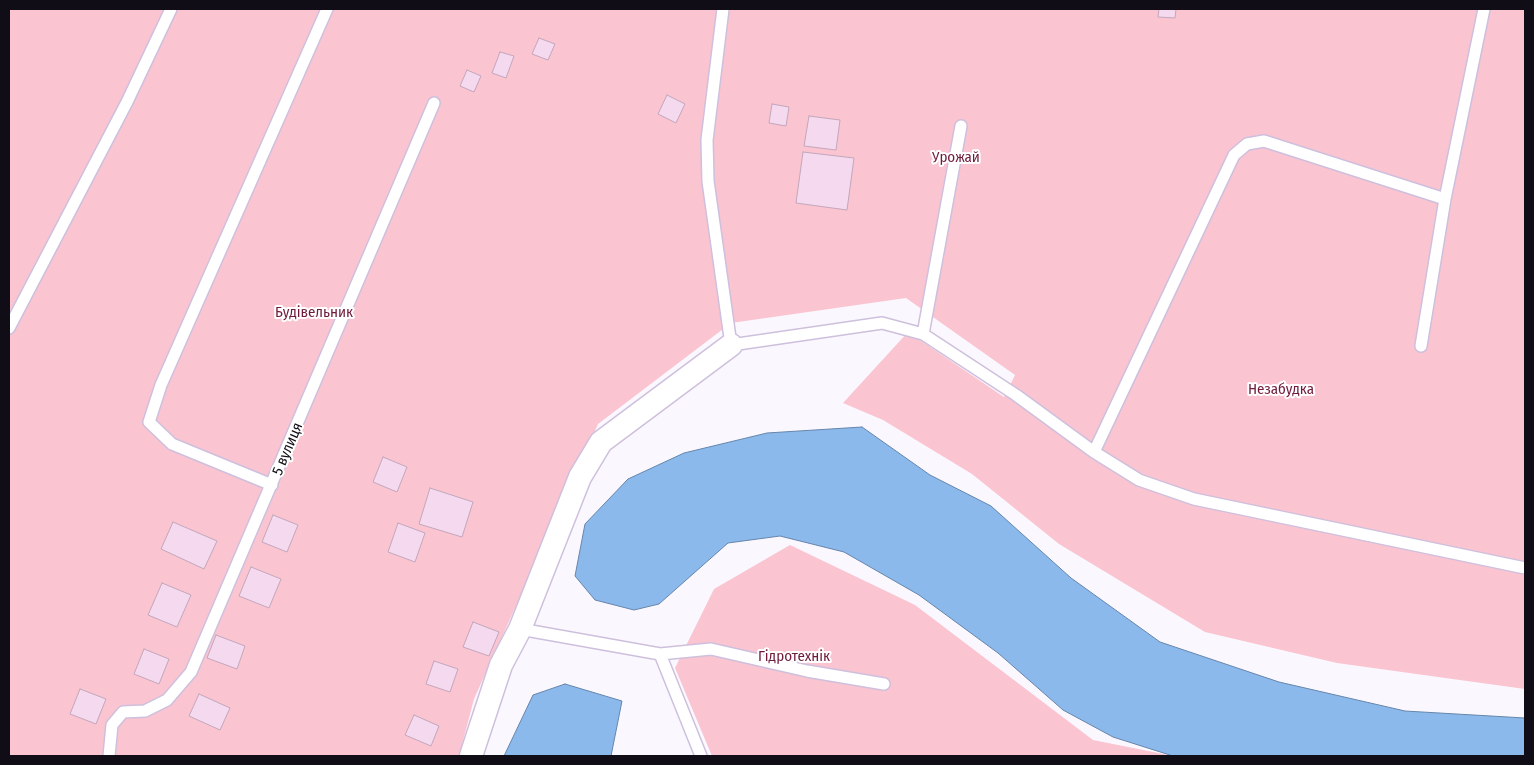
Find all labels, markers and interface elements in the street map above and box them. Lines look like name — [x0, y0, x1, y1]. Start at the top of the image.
park label: Урожай — [932, 149, 980, 167]
park label: Будівельник — [275, 304, 353, 322]
park label: Незабудка — [1248, 381, 1314, 399]
street label: 5 вулиця — [269, 420, 307, 478]
park label: Гідротехнік — [758, 648, 830, 666]

